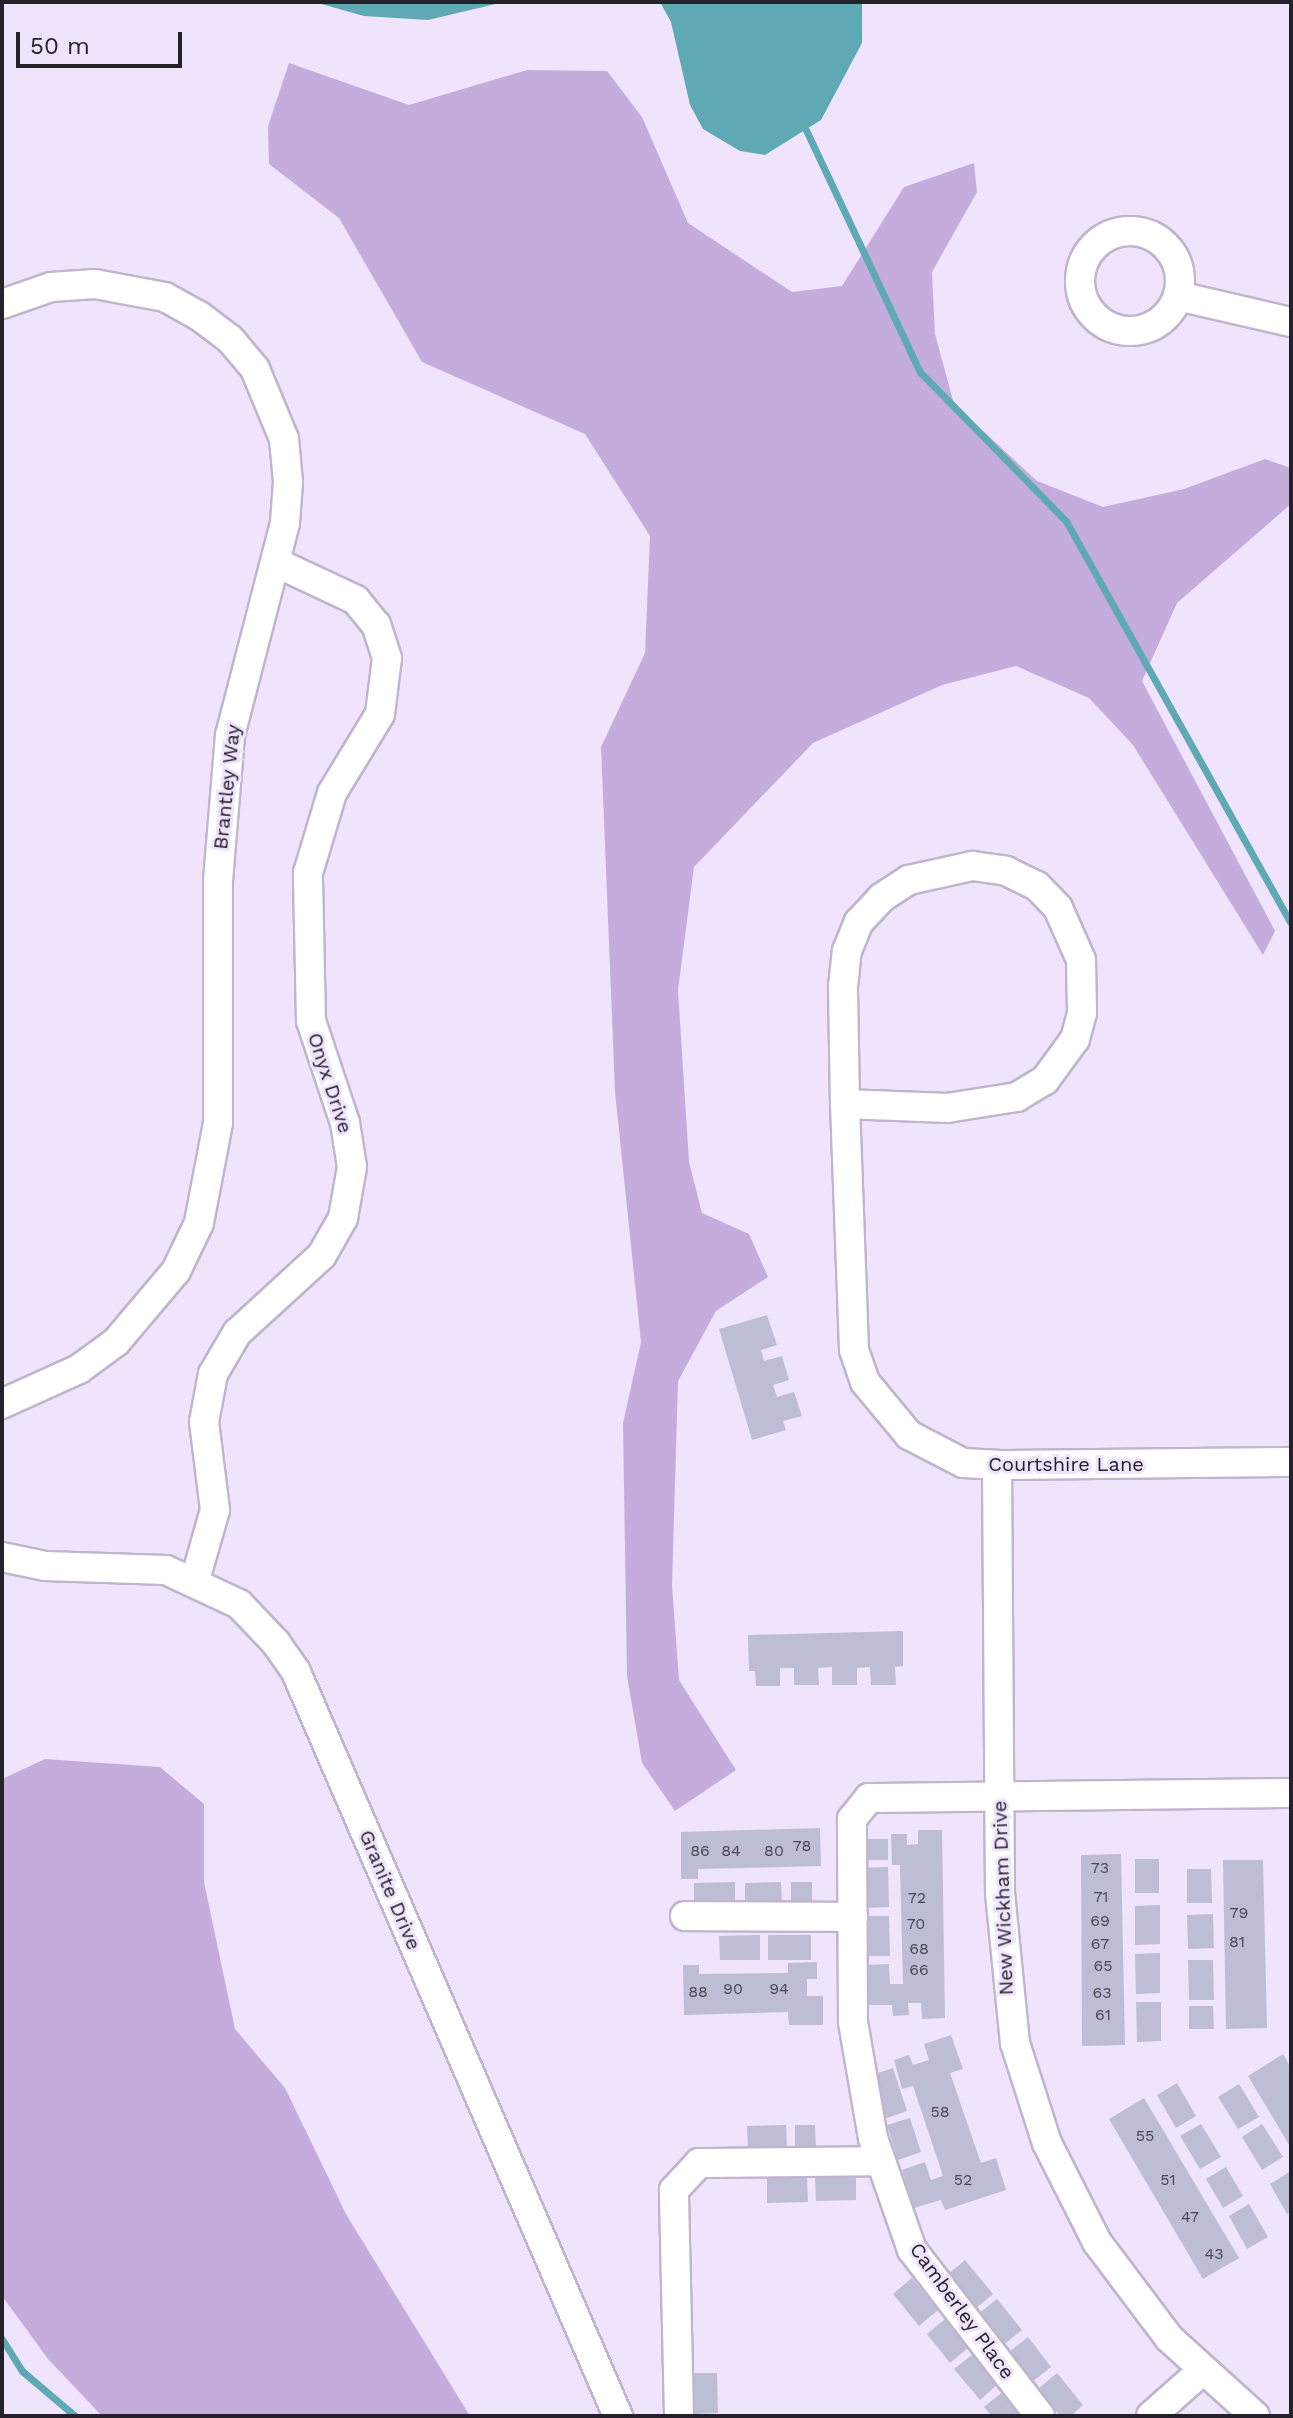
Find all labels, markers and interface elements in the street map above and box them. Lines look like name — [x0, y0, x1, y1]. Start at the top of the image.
scale bar — [20, 16, 186, 66]
text: 50 m — [30, 32, 90, 60]
street label: Brantley Way — [208, 723, 246, 851]
street label: Onyx Drive — [302, 1030, 358, 1136]
street label: Courtshire Lane — [988, 1452, 1144, 1476]
street label: New Wickham Drive — [988, 1800, 1018, 1996]
street label: Granite Drive — [354, 1826, 426, 1954]
house number: 78 — [793, 1836, 811, 1856]
house number: 86 — [690, 1841, 710, 1861]
house number: 84 — [721, 1841, 741, 1861]
house number: 80 — [764, 1841, 784, 1861]
house number: 73 — [1091, 1858, 1109, 1878]
house number: 71 — [1093, 1887, 1109, 1907]
house number: 72 — [908, 1888, 926, 1908]
house number: 79 — [1230, 1903, 1248, 1923]
house number: 69 — [1090, 1911, 1110, 1931]
house number: 70 — [907, 1914, 925, 1934]
house number: 81 — [1229, 1932, 1245, 1952]
house number: 67 — [1091, 1934, 1109, 1954]
house number: 68 — [909, 1939, 929, 1959]
house number: 65 — [1093, 1956, 1113, 1976]
house number: 66 — [909, 1960, 929, 1980]
house number: 90 — [723, 1979, 743, 1999]
house number: 94 — [769, 1979, 789, 1999]
house number: 88 — [688, 1982, 708, 2002]
house number: 63 — [1092, 1983, 1112, 2003]
house number: 61 — [1095, 2005, 1111, 2025]
house number: 58 — [930, 2102, 950, 2122]
house number: 55 — [1136, 2126, 1154, 2146]
house number: 52 — [954, 2170, 972, 2190]
house number: 51 — [1160, 2170, 1176, 2190]
house number: 47 — [1181, 2207, 1199, 2227]
street label: Camberley Place — [904, 2238, 1020, 2384]
house number: 43 — [1204, 2244, 1224, 2264]

